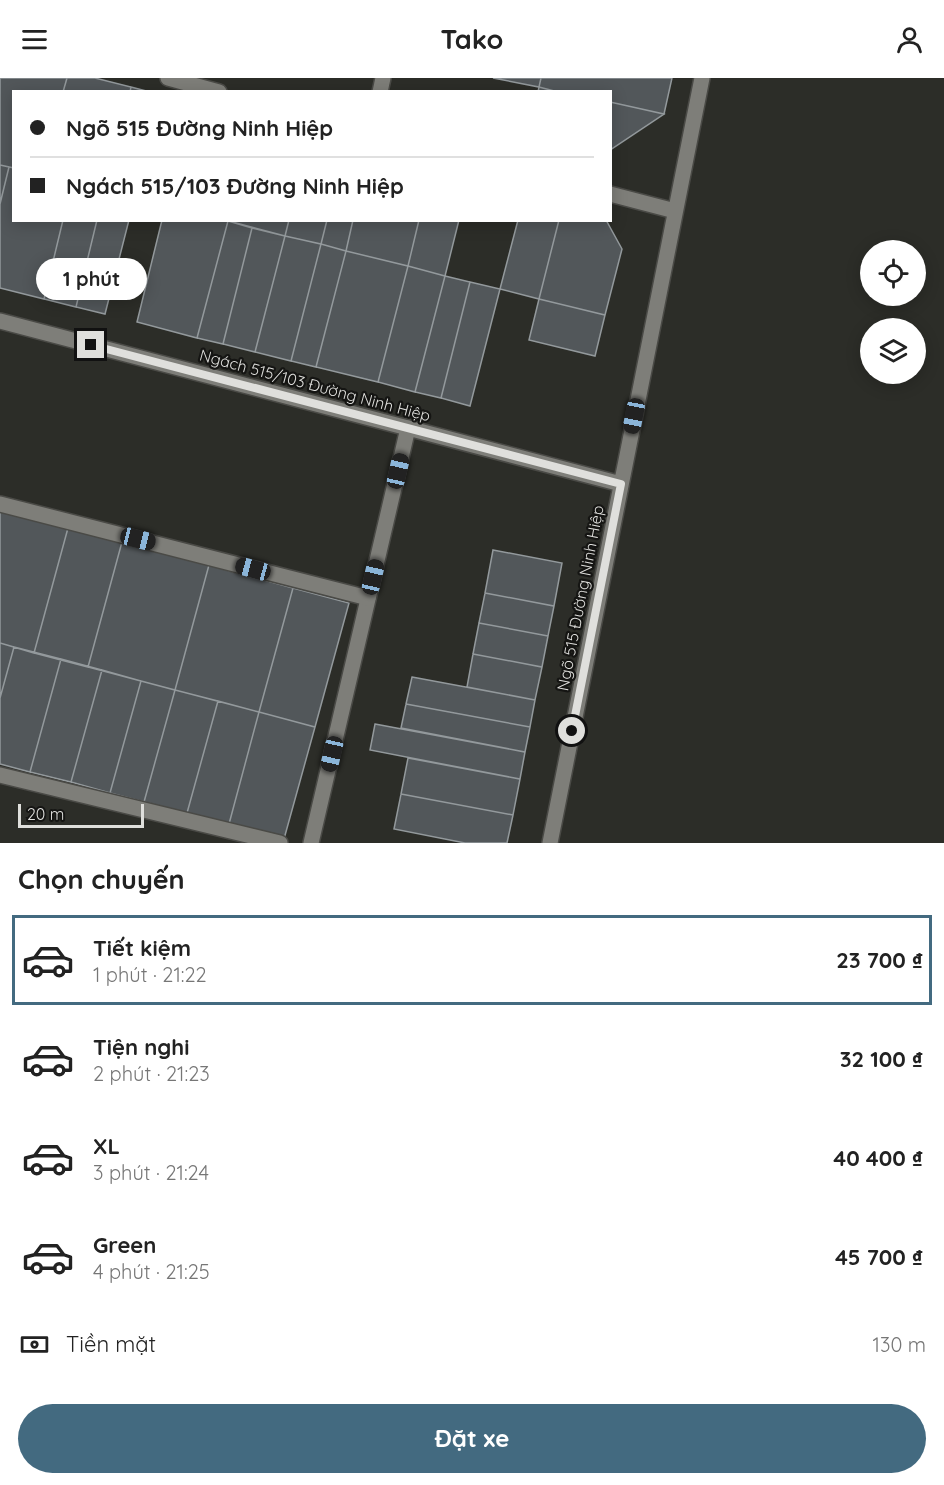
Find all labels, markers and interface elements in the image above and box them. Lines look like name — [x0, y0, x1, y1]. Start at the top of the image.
text: Tako — [441, 22, 503, 56]
icon: menu — [18, 23, 51, 56]
icon: person — [893, 23, 926, 56]
text: Ngõ 515 Đường Ninh Hiệp — [66, 114, 333, 142]
text: Ngách 515/103 Đường Ninh Hiệp — [66, 172, 404, 200]
map controls — [860, 240, 926, 384]
button: locate — [860, 240, 926, 306]
callout: 1 phút — [36, 258, 146, 300]
text: 1 phút — [63, 266, 120, 291]
button: layers — [860, 318, 926, 384]
route end — [77, 331, 104, 358]
street label: Ngách 515/103 Đường Ninh Hiệp — [197, 345, 433, 425]
car — [622, 397, 646, 435]
car — [385, 451, 411, 491]
street label: Ngõ 515 Đường Ninh Hiệp — [552, 503, 608, 693]
car — [118, 526, 158, 552]
car — [233, 556, 273, 582]
car — [360, 557, 386, 597]
route start — [558, 717, 585, 744]
car — [319, 734, 345, 774]
scale bar — [18, 801, 144, 828]
text: 20 m — [27, 804, 64, 824]
text: Chọn chuyến — [18, 862, 185, 896]
icon: car — [21, 933, 75, 987]
text: Tiết kiệm — [93, 934, 191, 962]
text: 23 700 ₫ — [836, 946, 923, 974]
text: 1 phút · 21:22 — [93, 962, 207, 987]
icon: car — [21, 1032, 75, 1086]
text: Tiện nghi — [93, 1033, 189, 1061]
text: 32 100 ₫ — [840, 1045, 923, 1073]
text: 2 phút · 21:23 — [93, 1061, 210, 1086]
icon: car — [21, 1131, 75, 1185]
text: XL — [93, 1132, 120, 1160]
text: 40 400 ₫ — [833, 1144, 923, 1172]
text: 3 phút · 21:24 — [93, 1160, 209, 1185]
icon: car — [21, 1230, 75, 1284]
text: Green — [93, 1231, 156, 1259]
text: 45 700 ₫ — [835, 1243, 923, 1271]
text: 4 phút · 21:25 — [93, 1259, 210, 1284]
icon: cash — [18, 1328, 51, 1361]
text: Tiền mặt — [66, 1330, 156, 1358]
text: 130 m — [873, 1332, 926, 1357]
button: Đặt xe — [18, 1404, 926, 1473]

